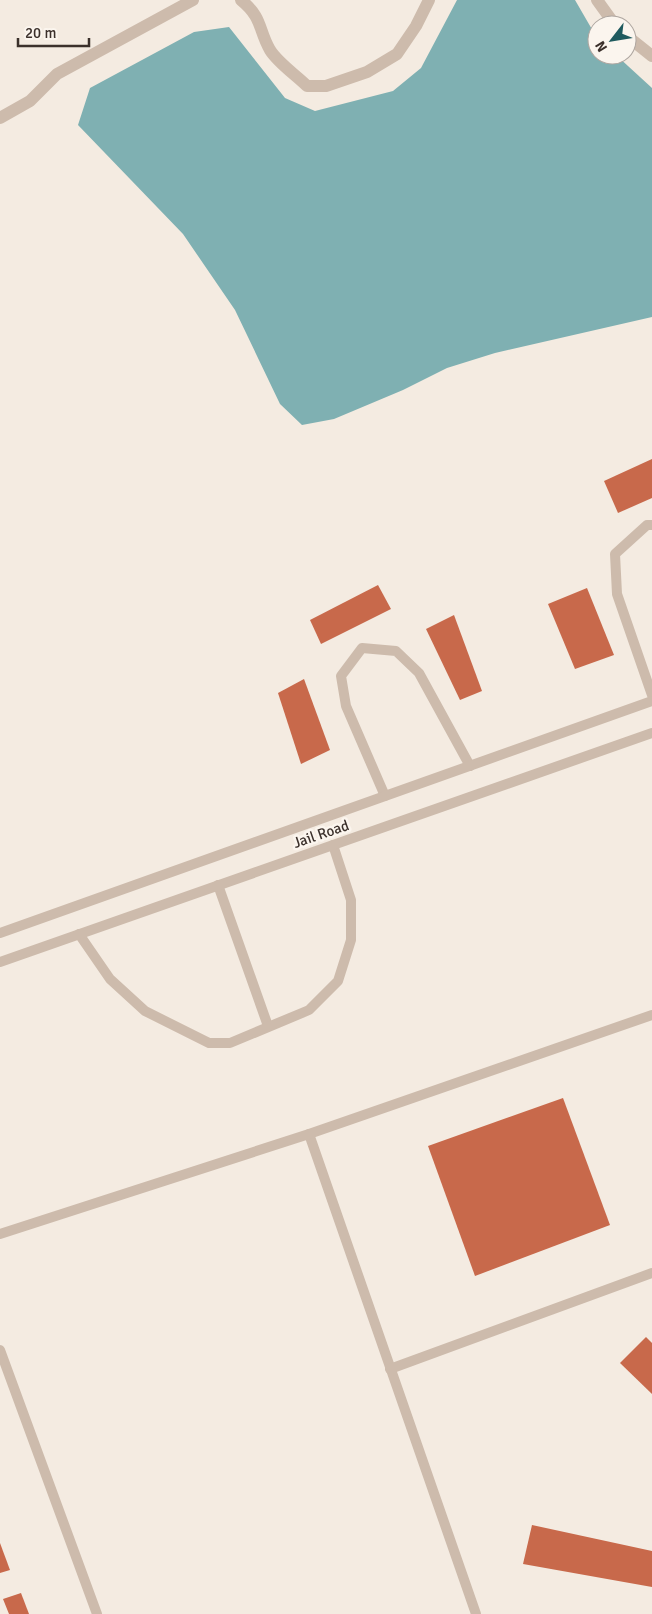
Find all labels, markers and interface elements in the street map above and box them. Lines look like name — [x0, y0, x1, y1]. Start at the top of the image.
scale bar — [18, 15, 89, 47]
north arrow — [587, 15, 637, 65]
text: 20 m — [25, 24, 56, 42]
text: N — [591, 38, 611, 55]
street label: Jail Road — [291, 816, 351, 852]

